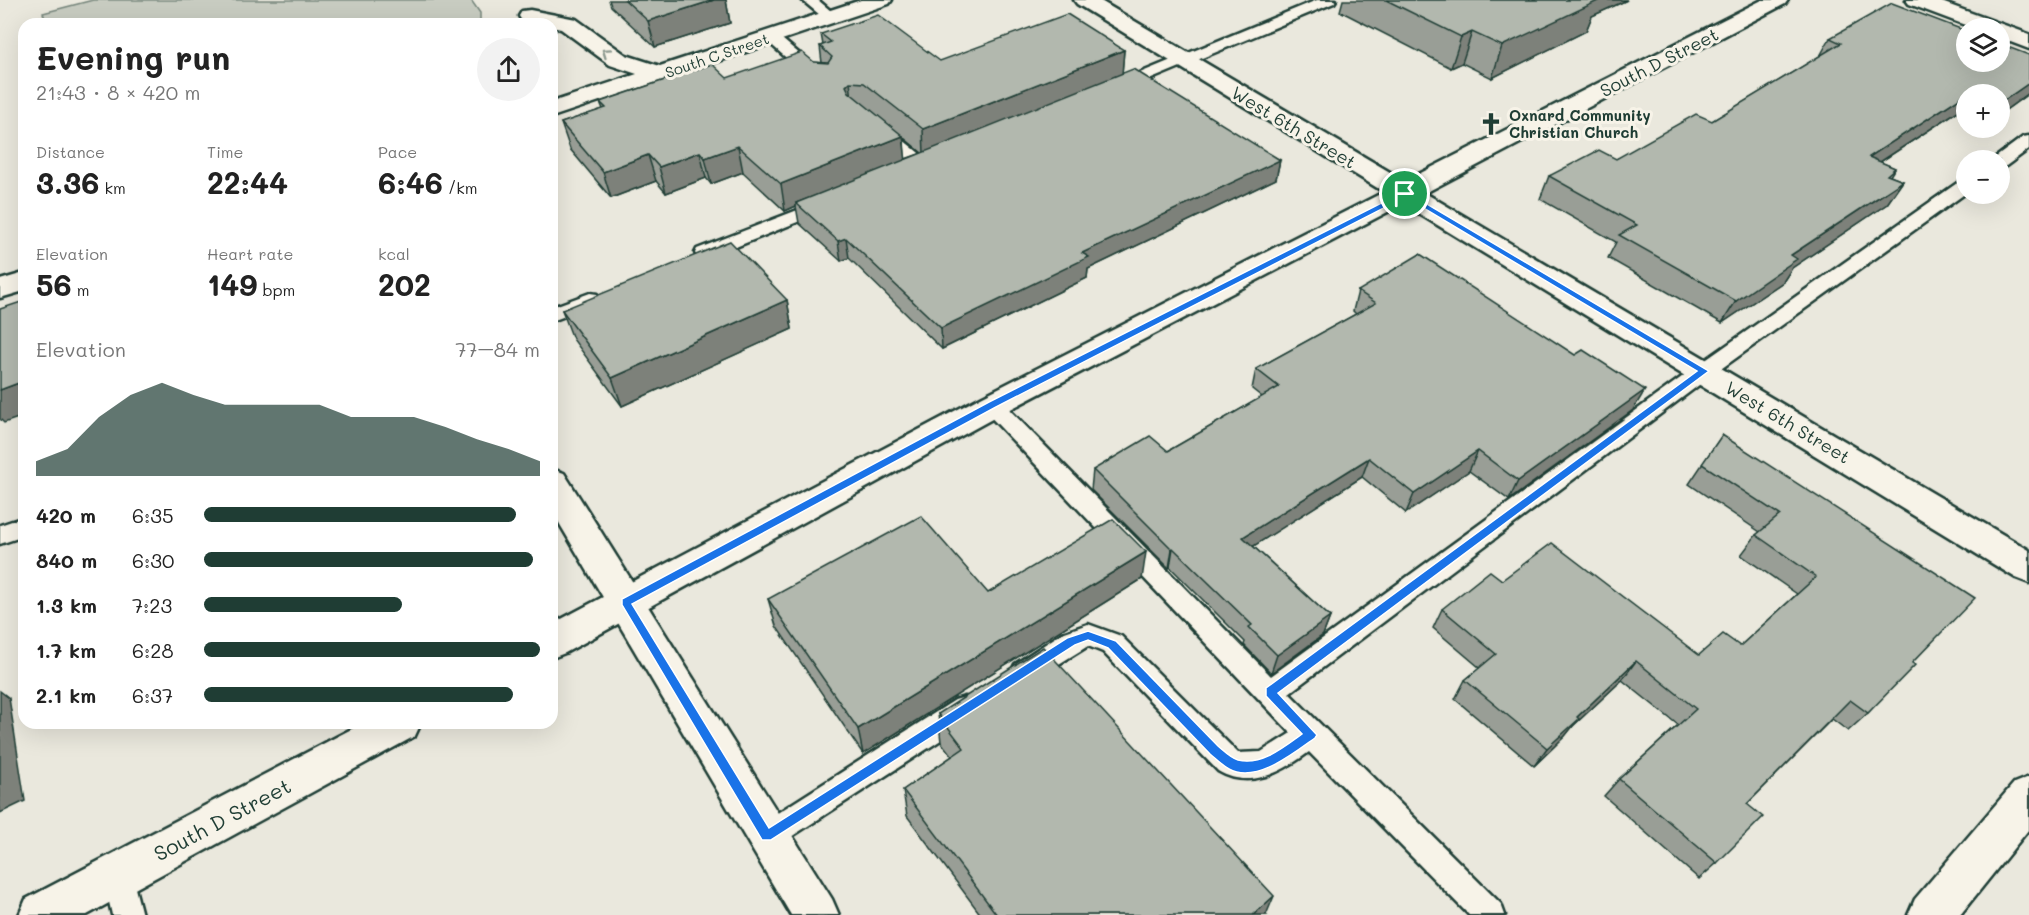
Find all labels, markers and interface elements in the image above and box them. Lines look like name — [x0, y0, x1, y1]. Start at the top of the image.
map controls — [1956, 18, 2010, 204]
button: layers — [1956, 18, 2010, 72]
street label: South D Street — [1596, 22, 1722, 102]
street label: South C Street — [662, 28, 772, 82]
text: Evening run — [36, 35, 230, 78]
button: share — [477, 38, 540, 101]
one-way arrow — [602, 48, 613, 59]
text: 21:43 · 8 × 420 m — [36, 79, 201, 105]
street label: West 6th Street — [1227, 80, 1361, 174]
button: + — [1956, 84, 2010, 138]
place label: Oxnard Community Christian Church — [1509, 105, 1651, 142]
church icon: Oxnard Community Christian Church — [1478, 111, 1504, 137]
text: Distance — [36, 141, 105, 162]
text: Time — [207, 141, 243, 162]
text: Pace — [378, 141, 417, 162]
button: − — [1956, 150, 2010, 204]
text: 3.36 — [36, 162, 99, 202]
text: 22:44 — [207, 162, 288, 202]
text: 6:46 — [378, 162, 443, 202]
pin — [1379, 168, 1430, 219]
text: km — [99, 177, 126, 198]
text: /km — [443, 177, 478, 198]
icon: arrive — [1388, 177, 1421, 210]
text: Elevation — [36, 243, 108, 264]
text: Heart rate — [207, 243, 293, 264]
text: kcal — [378, 243, 410, 264]
text: 56 — [36, 264, 72, 304]
text: 149 — [207, 264, 257, 304]
text: 202 — [378, 264, 431, 304]
text: m — [72, 279, 90, 300]
text: bpm — [257, 279, 295, 300]
text: Elevation — [36, 336, 126, 362]
text: 77–84 m — [455, 336, 540, 362]
street label: West 6th Street — [1721, 375, 1855, 469]
text: 420 m — [36, 502, 96, 528]
text: 6:35 — [132, 502, 174, 528]
text: 840 m — [36, 547, 97, 573]
text: 6:30 — [132, 547, 174, 573]
text: 1.3 km — [36, 592, 97, 618]
text: 7:23 — [132, 592, 172, 618]
text: 1.7 km — [36, 637, 96, 663]
text: 6:28 — [132, 637, 174, 663]
text: 2.1 km — [36, 682, 96, 708]
text: 6:37 — [132, 682, 173, 708]
street label: South D Street — [149, 772, 295, 866]

